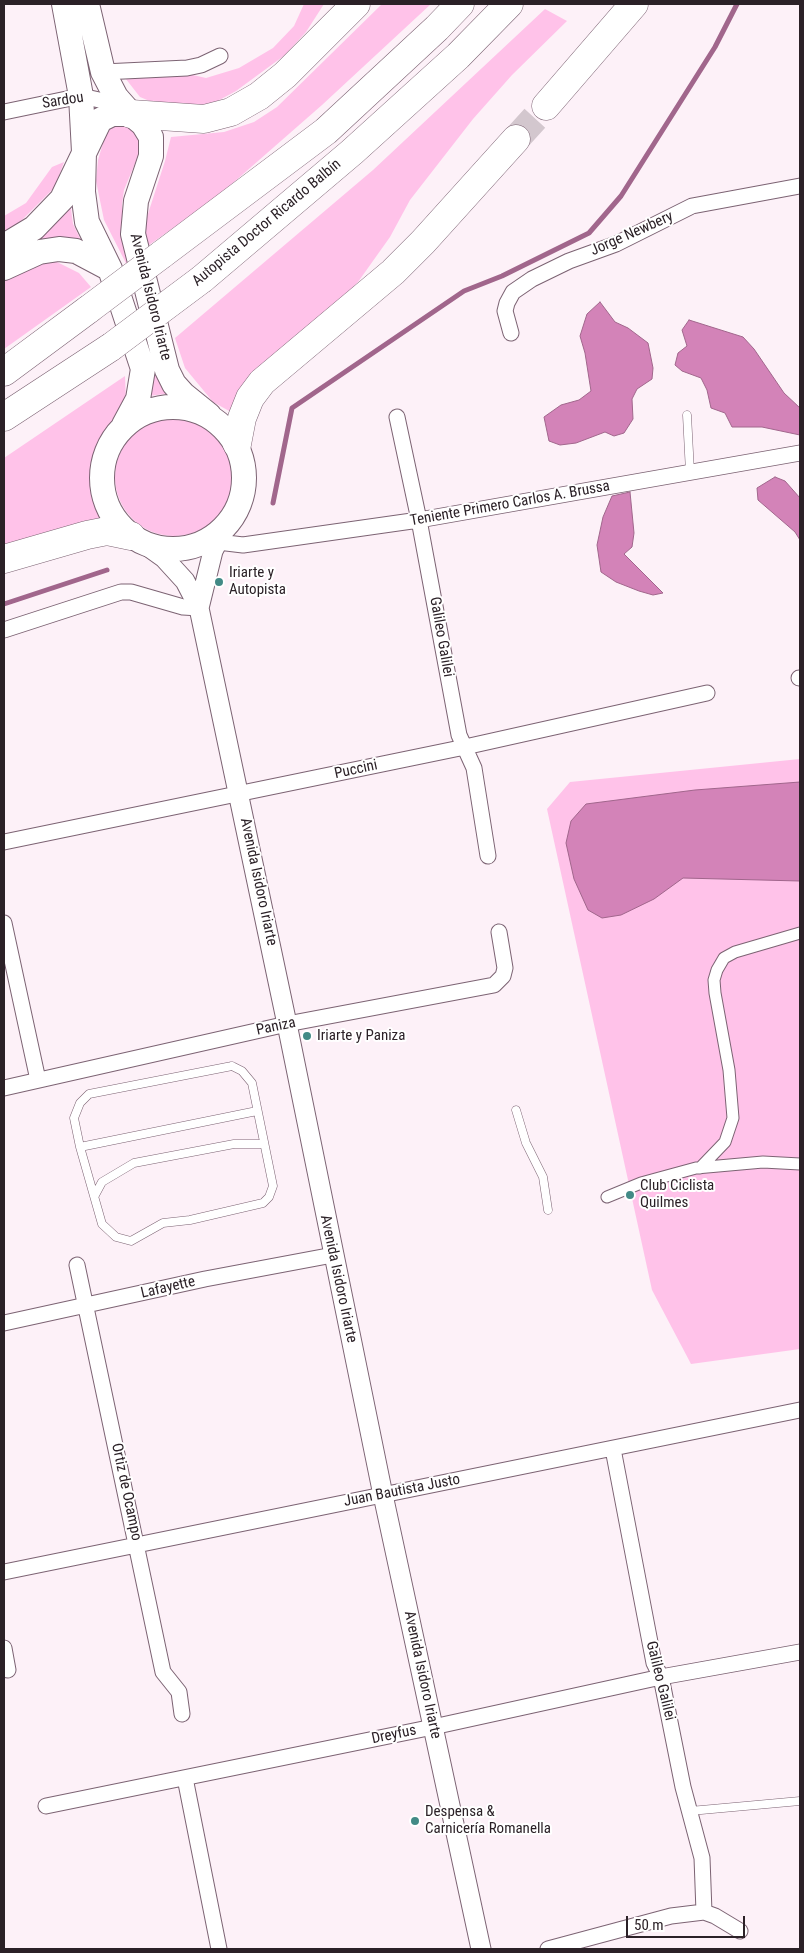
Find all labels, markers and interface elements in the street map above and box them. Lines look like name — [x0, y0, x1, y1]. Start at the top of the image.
street label: Sardou — [41, 89, 85, 113]
street label: Autopista Doctor Ricardo Balbín — [189, 155, 345, 291]
street label: Jorge Newbery — [588, 208, 676, 260]
street label: Avenida Isidoro Iriarte — [126, 232, 174, 362]
street label: Teniente Primero Carlos A. Brussa — [409, 478, 611, 530]
place label: Iriarte y Autopista — [229, 564, 286, 599]
marker: Iriarte y Autopista — [213, 576, 225, 588]
street label: Galileo Galilei — [425, 595, 457, 679]
street label: Puccini — [333, 757, 379, 783]
street label: Avenida Isidoro Iriarte — [236, 816, 280, 948]
street label: Paniza — [255, 1014, 297, 1040]
place label: Iriarte y Paniza — [317, 1027, 405, 1045]
marker: Iriarte y Paniza — [301, 1030, 313, 1042]
place label: Club Ciclista Quilmes — [640, 1177, 714, 1212]
marker: Club Ciclista Quilmes — [624, 1189, 636, 1201]
street label: Avenida Isidoro Iriarte — [316, 1213, 360, 1345]
street label: Lafayette — [139, 1273, 197, 1303]
street label: Ortiz de Ocampo — [107, 1442, 145, 1542]
street label: Juan Bautista Justo — [342, 1471, 462, 1511]
street label: Avenida Isidoro Iriarte — [400, 1609, 444, 1741]
street label: Galileo Galilei — [641, 1639, 679, 1723]
street label: Dreyfus — [370, 1722, 418, 1748]
place label: Despensa & Carnicería Romanella — [425, 1803, 551, 1838]
marker: Despensa & Carnicería Romanella — [409, 1815, 421, 1827]
scale bar — [629, 1906, 748, 1938]
text: 50 m — [634, 1916, 664, 1934]

